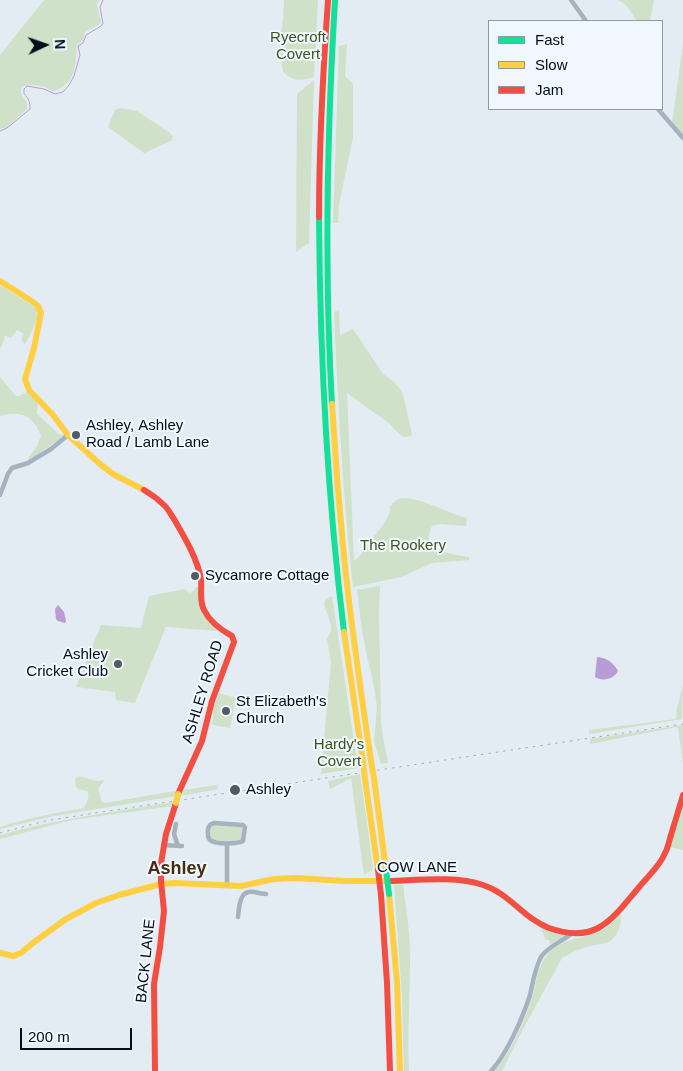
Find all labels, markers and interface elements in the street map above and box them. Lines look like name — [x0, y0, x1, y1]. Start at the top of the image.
north arrow — [20, 20, 70, 70]
legend — [488, 20, 663, 110]
park label: Ryecroft Covert — [270, 29, 326, 64]
text: Fast — [535, 31, 564, 48]
text: N — [52, 39, 68, 50]
text: Slow — [535, 56, 568, 73]
text: Jam — [535, 81, 563, 98]
place label: Ashley, Ashley Road / Lamb Lane — [86, 417, 209, 452]
marker: Ashley, Ashley Road / Lamb Lane — [70, 429, 82, 441]
park label: The Rookery — [360, 537, 446, 555]
place label: Sycamore Cottage — [205, 567, 329, 585]
marker: Sycamore Cottage — [189, 570, 201, 582]
street label: ASHLEY ROAD — [179, 638, 227, 746]
place label: Ashley Cricket Club — [26, 646, 108, 681]
marker: Ashley Cricket Club — [112, 658, 124, 670]
place label: St Elizabeth's Church — [236, 693, 326, 728]
marker: St Elizabeth's Church — [220, 705, 232, 717]
park label: Hardy's Covert — [314, 736, 364, 771]
place label: Ashley — [246, 781, 291, 799]
marker: Ashley — [228, 783, 242, 797]
district label: Ashley — [147, 858, 207, 880]
street label: COW LANE — [377, 859, 457, 877]
street label: BACK LANE — [133, 918, 159, 1004]
scale bar — [22, 1018, 135, 1050]
text: 200 m — [28, 1028, 70, 1045]

